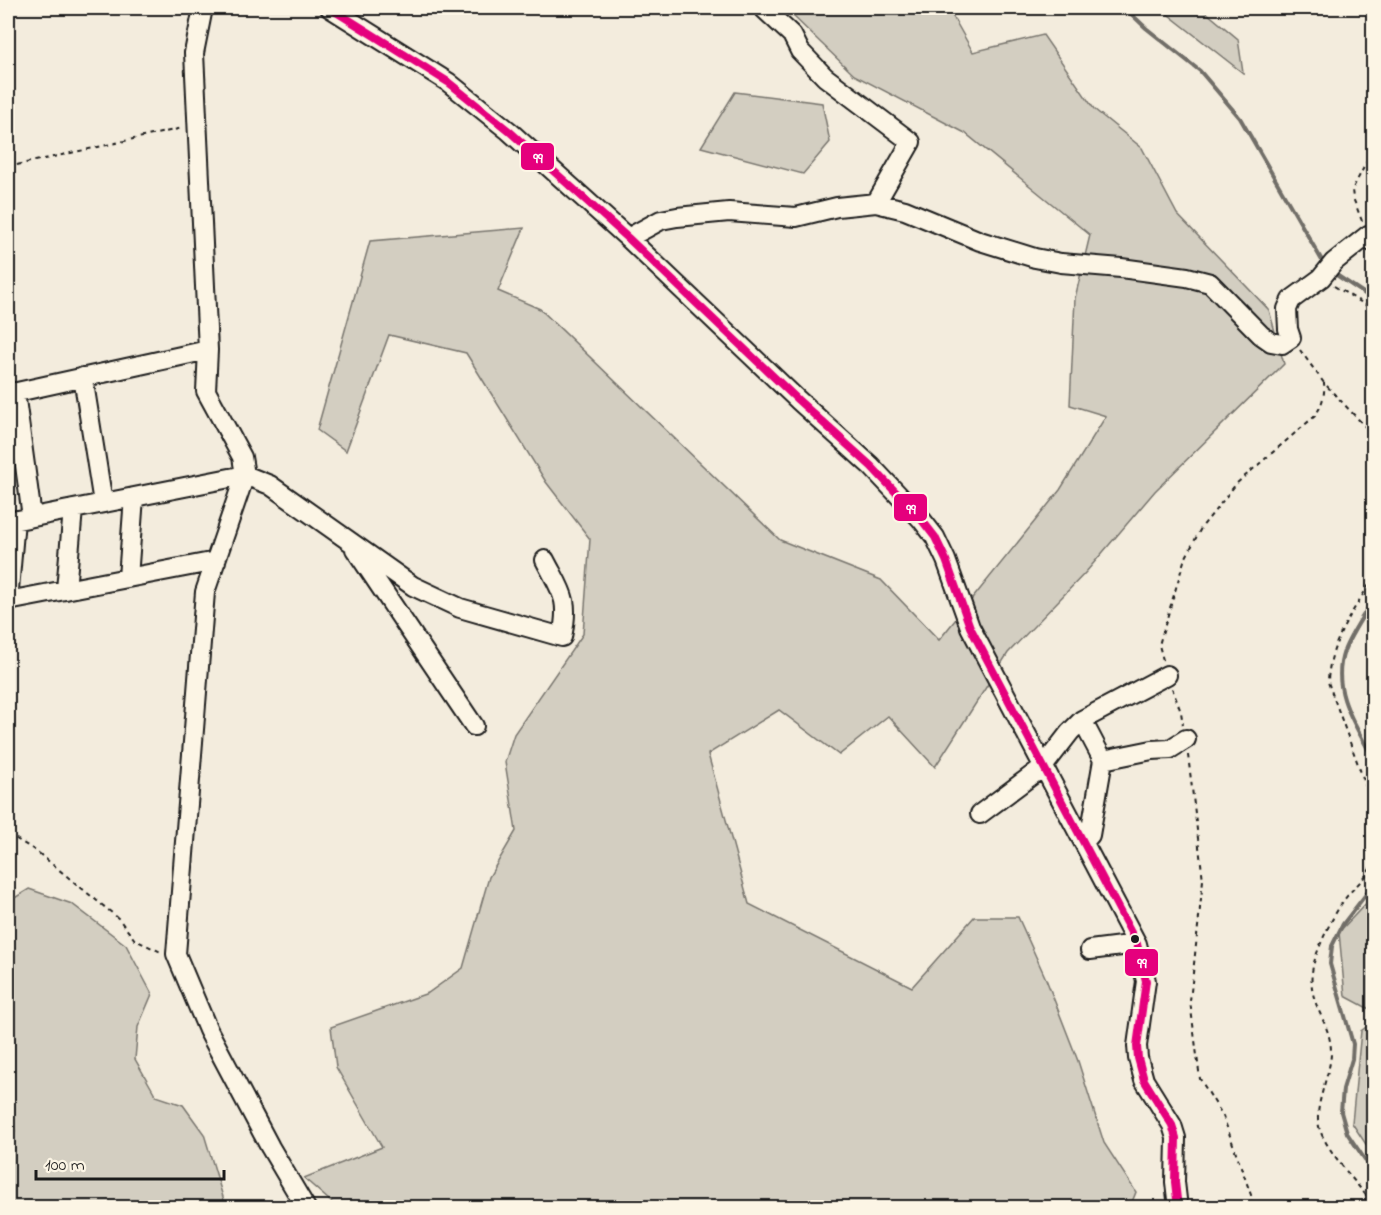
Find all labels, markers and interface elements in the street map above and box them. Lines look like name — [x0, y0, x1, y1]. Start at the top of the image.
line badge: 99 — [520, 142, 555, 171]
text: 99 — [532, 147, 543, 171]
line badge: 99 — [893, 493, 928, 522]
text: 99 — [905, 498, 916, 522]
unlabelled marker — [1129, 933, 1141, 945]
line badge: 99 — [1124, 948, 1159, 977]
text: 99 — [1136, 952, 1147, 976]
scale bar — [36, 1143, 224, 1181]
text: 100 m — [45, 1153, 85, 1179]

